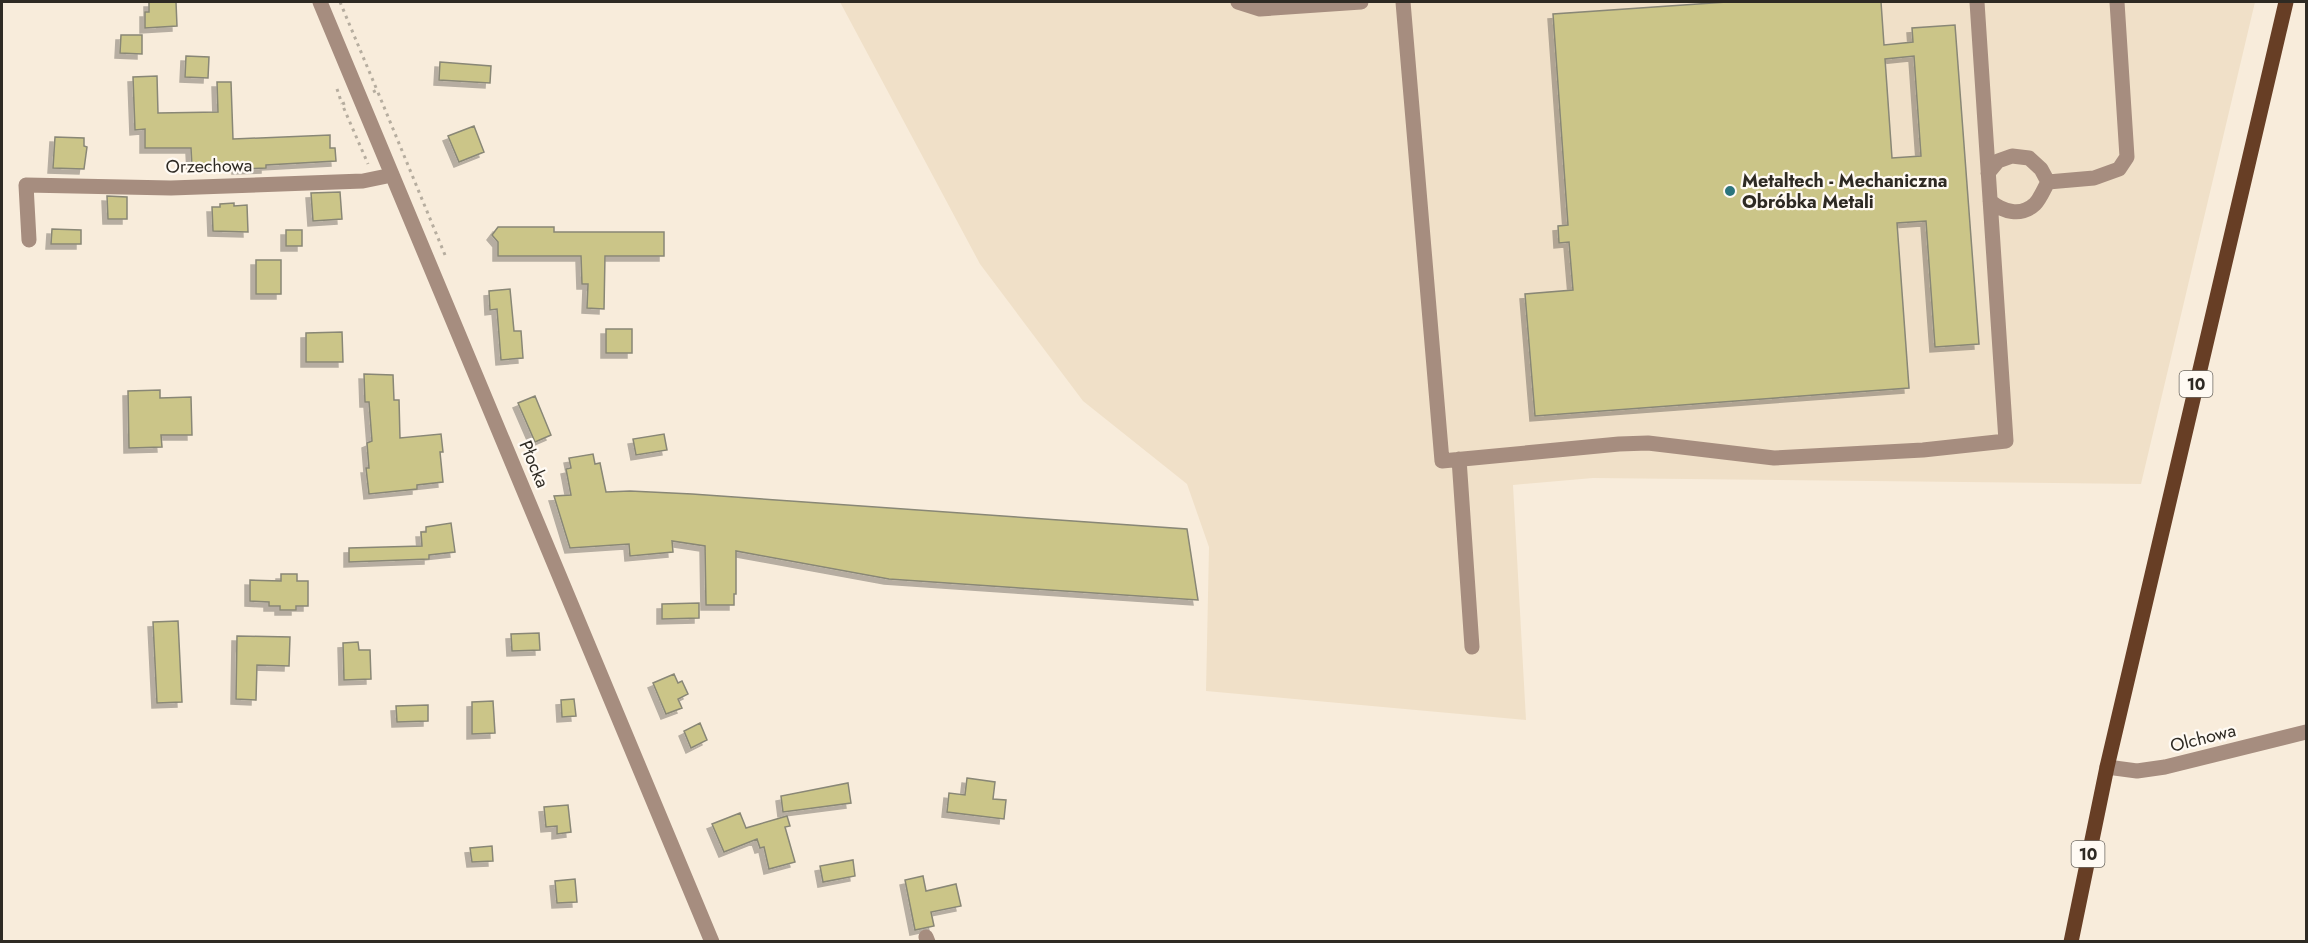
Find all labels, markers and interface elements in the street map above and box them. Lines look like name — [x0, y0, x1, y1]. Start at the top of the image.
street label: Orzechowa — [165, 152, 253, 180]
place label: Metaltech - Mechaniczna Obróbka Metali — [1742, 168, 1947, 215]
marker: Metaltech - Mechaniczna Obróbka Metali — [1723, 184, 1737, 198]
road number: 10 — [2180, 371, 2212, 397]
street label: Płocka — [512, 436, 556, 492]
street label: Olchowa — [2167, 717, 2239, 759]
road number: 10 — [2072, 841, 2104, 867]

